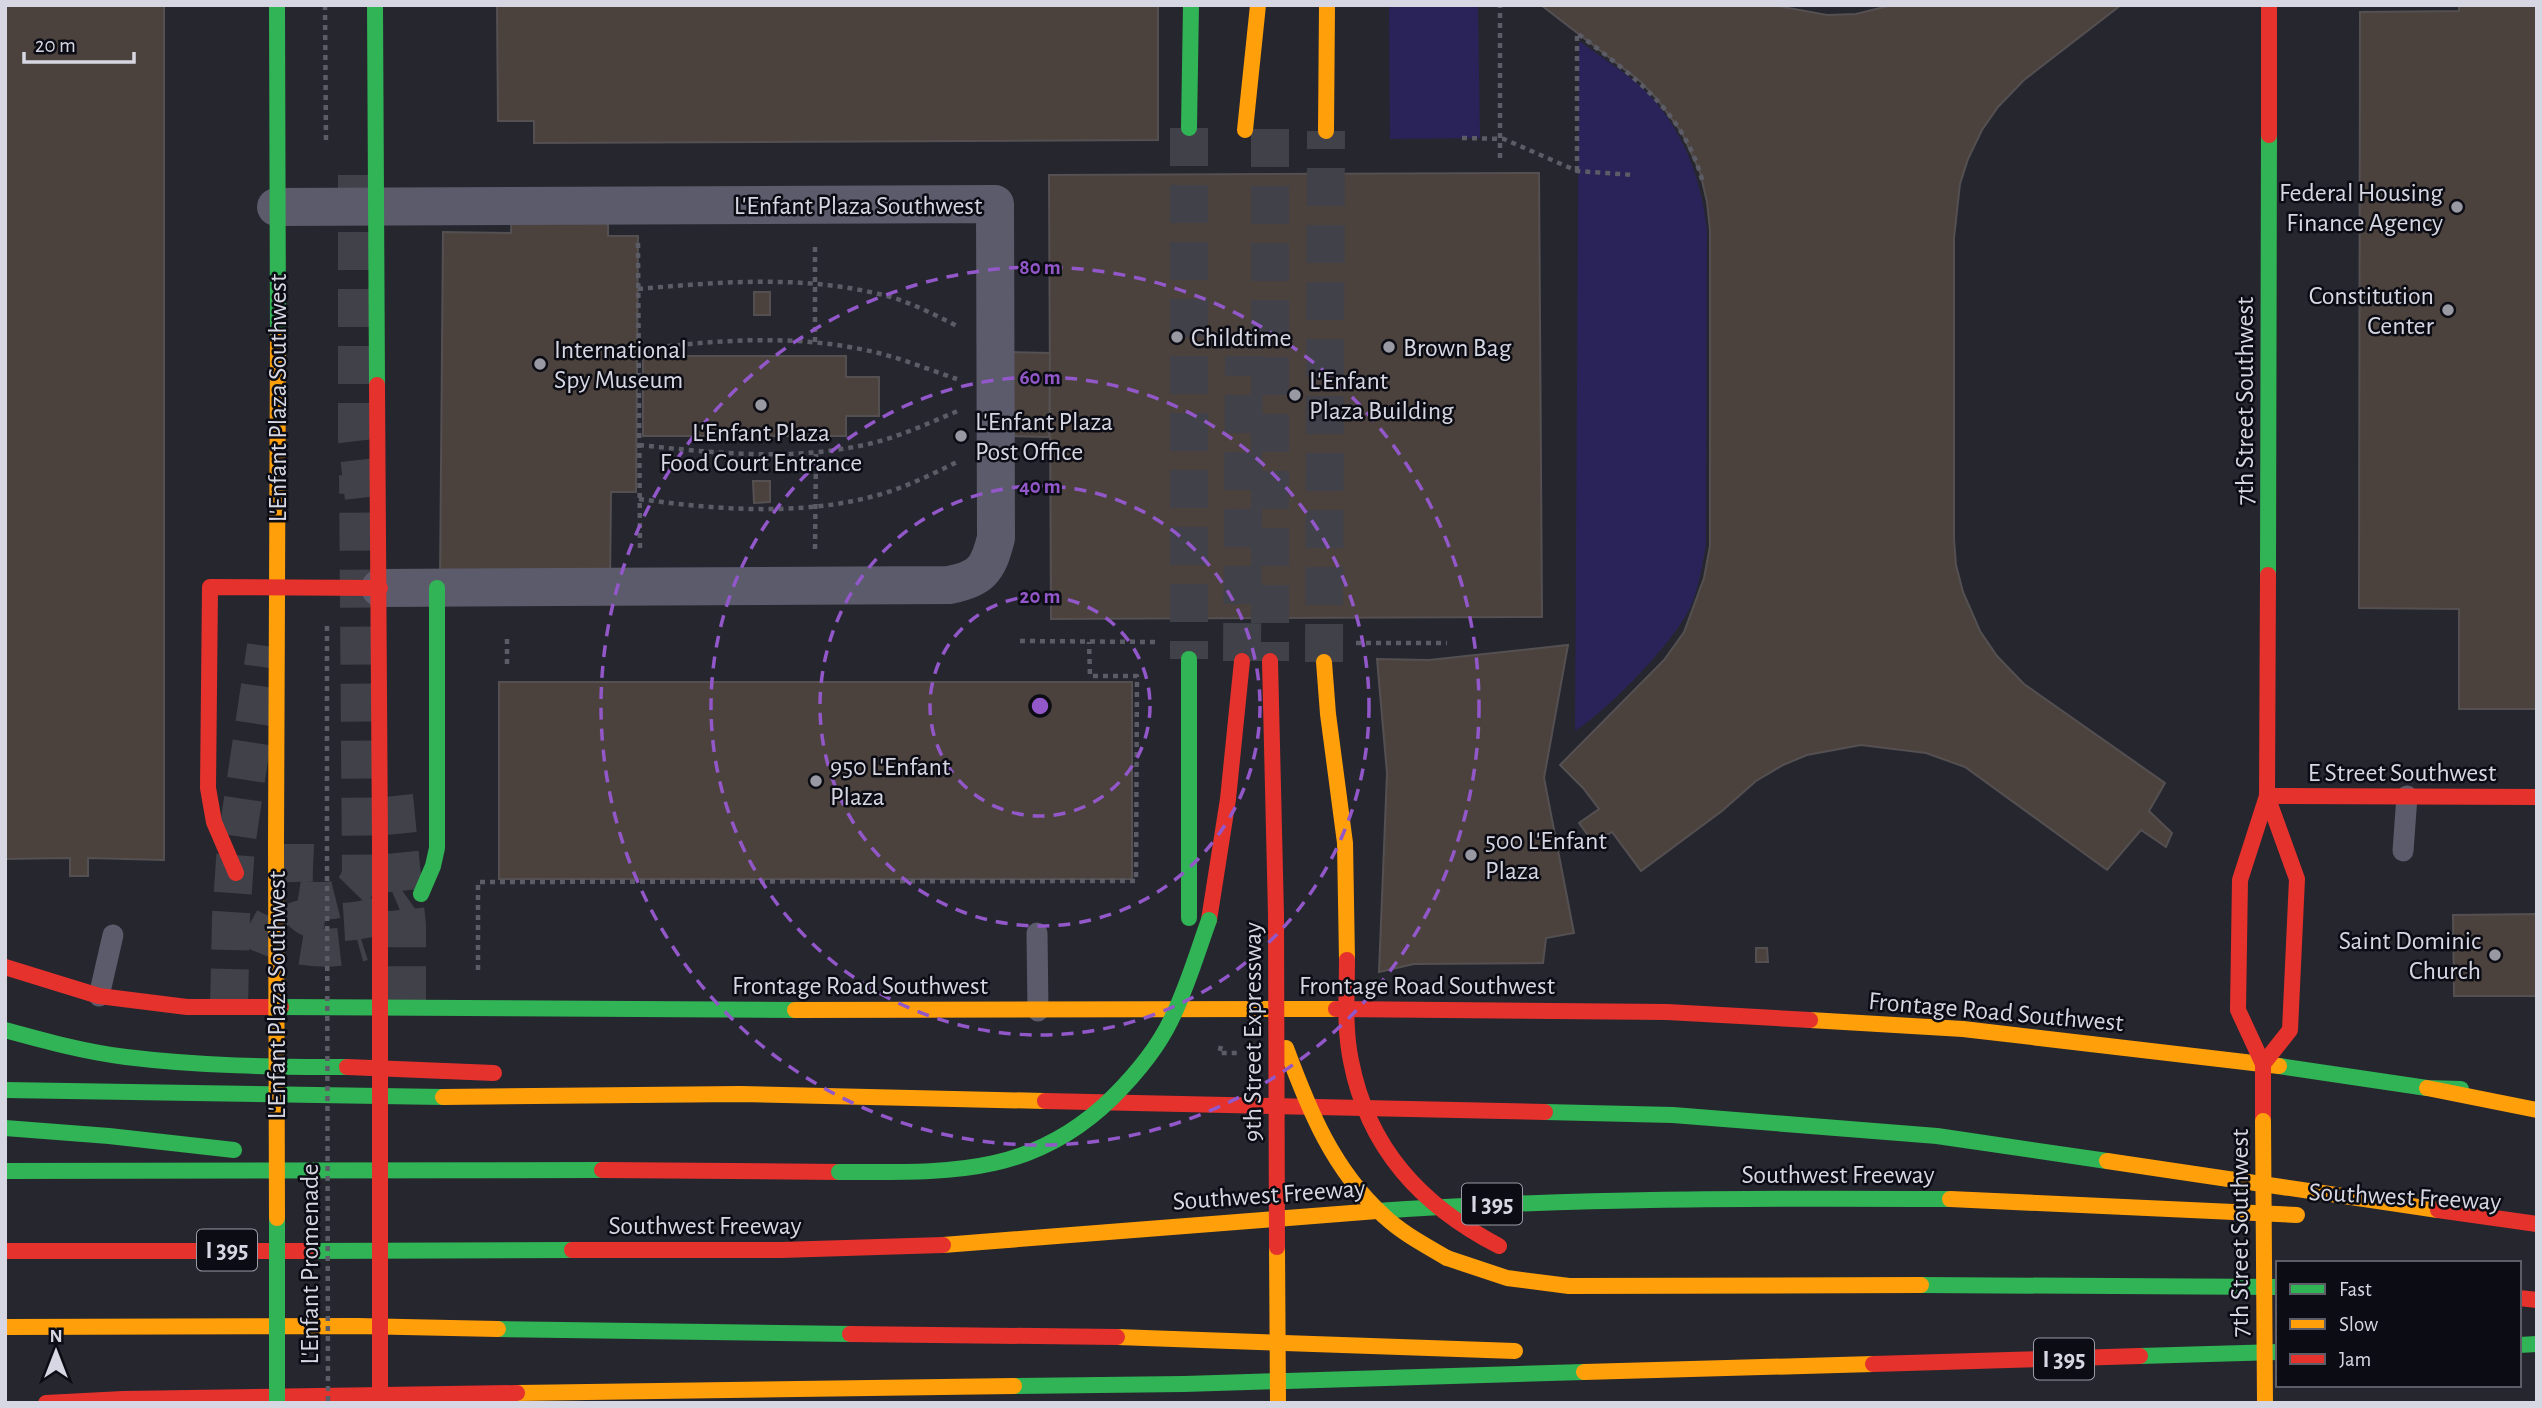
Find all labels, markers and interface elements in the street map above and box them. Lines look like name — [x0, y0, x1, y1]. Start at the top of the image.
scale bar — [24, 21, 135, 65]
text: 20 m — [35, 35, 76, 56]
place label: Federal Housing Finance Agency — [2279, 180, 2443, 236]
street label: L'Enfant Plaza Southwest — [734, 193, 982, 219]
marker: Federal Housing Finance Agency — [2449, 199, 2465, 215]
text: 80 m — [1019, 257, 1061, 278]
street label: L'Enfant Plaza Southwest — [265, 274, 291, 522]
place label: Constitution Center — [2309, 283, 2435, 339]
street label: 7th Street Southwest — [2232, 297, 2258, 505]
marker: Constitution Center — [2440, 302, 2456, 318]
place label: Childtime — [1191, 325, 1292, 351]
marker: Childtime — [1169, 329, 1185, 345]
place label: Brown Bag — [1403, 335, 1512, 361]
place label: International Spy Museum — [554, 337, 687, 393]
marker: Brown Bag — [1381, 339, 1397, 355]
marker: International Spy Museum — [532, 356, 548, 372]
text: 60 m — [1019, 367, 1061, 388]
place label: L'Enfant Plaza Building — [1309, 368, 1454, 424]
marker: L'Enfant Plaza Building — [1287, 387, 1303, 403]
marker: L'Enfant Plaza Food Court Entrance — [753, 397, 769, 413]
place label: L'Enfant Plaza Post Office — [975, 409, 1113, 465]
place label: L'Enfant Plaza Food Court Entrance — [660, 420, 862, 476]
marker: L'Enfant Plaza Post Office — [953, 428, 969, 444]
text: 40 m — [1019, 476, 1061, 497]
text: 20 m — [1020, 586, 1060, 607]
centre of rings — [1028, 694, 1052, 718]
place label: 950 L'Enfant Plaza — [830, 754, 950, 810]
street label: E Street Southwest — [2308, 760, 2496, 786]
marker: 950 L'Enfant Plaza — [808, 773, 824, 789]
place label: 500 L'Enfant Plaza — [1485, 828, 1607, 884]
marker: 500 L'Enfant Plaza — [1463, 847, 1479, 863]
street label: L'Enfant Plaza Southwest — [264, 871, 290, 1119]
street label: 9th Street Expressway — [1240, 922, 1266, 1142]
place label: Saint Dominic Church — [2339, 928, 2481, 984]
marker: Saint Dominic Church — [2487, 947, 2503, 963]
street label: Frontage Road Southwest — [732, 973, 988, 999]
street label: Frontage Road Southwest — [1299, 973, 1555, 999]
street label: Frontage Road Southwest — [1867, 988, 2125, 1036]
street label: 7th Street Southwest — [2227, 1129, 2253, 1337]
street label: Southwest Freeway — [1742, 1162, 1935, 1188]
street label: L'Enfant Promenade — [297, 1163, 323, 1365]
street label: Southwest Freeway — [1172, 1175, 1366, 1215]
street label: Southwest Freeway — [2308, 1179, 2502, 1215]
road number: I 395 — [1462, 1184, 1522, 1224]
street label: Southwest Freeway — [609, 1213, 802, 1239]
road number: I 395 — [197, 1230, 257, 1270]
legend — [2276, 1261, 2521, 1387]
text: Fast — [2339, 1279, 2372, 1300]
text: Slow — [2339, 1314, 2378, 1335]
north arrow — [21, 1317, 91, 1387]
text: N — [49, 1327, 63, 1346]
road number: I 395 — [2034, 1338, 2094, 1380]
text: Jam — [2339, 1349, 2371, 1370]

